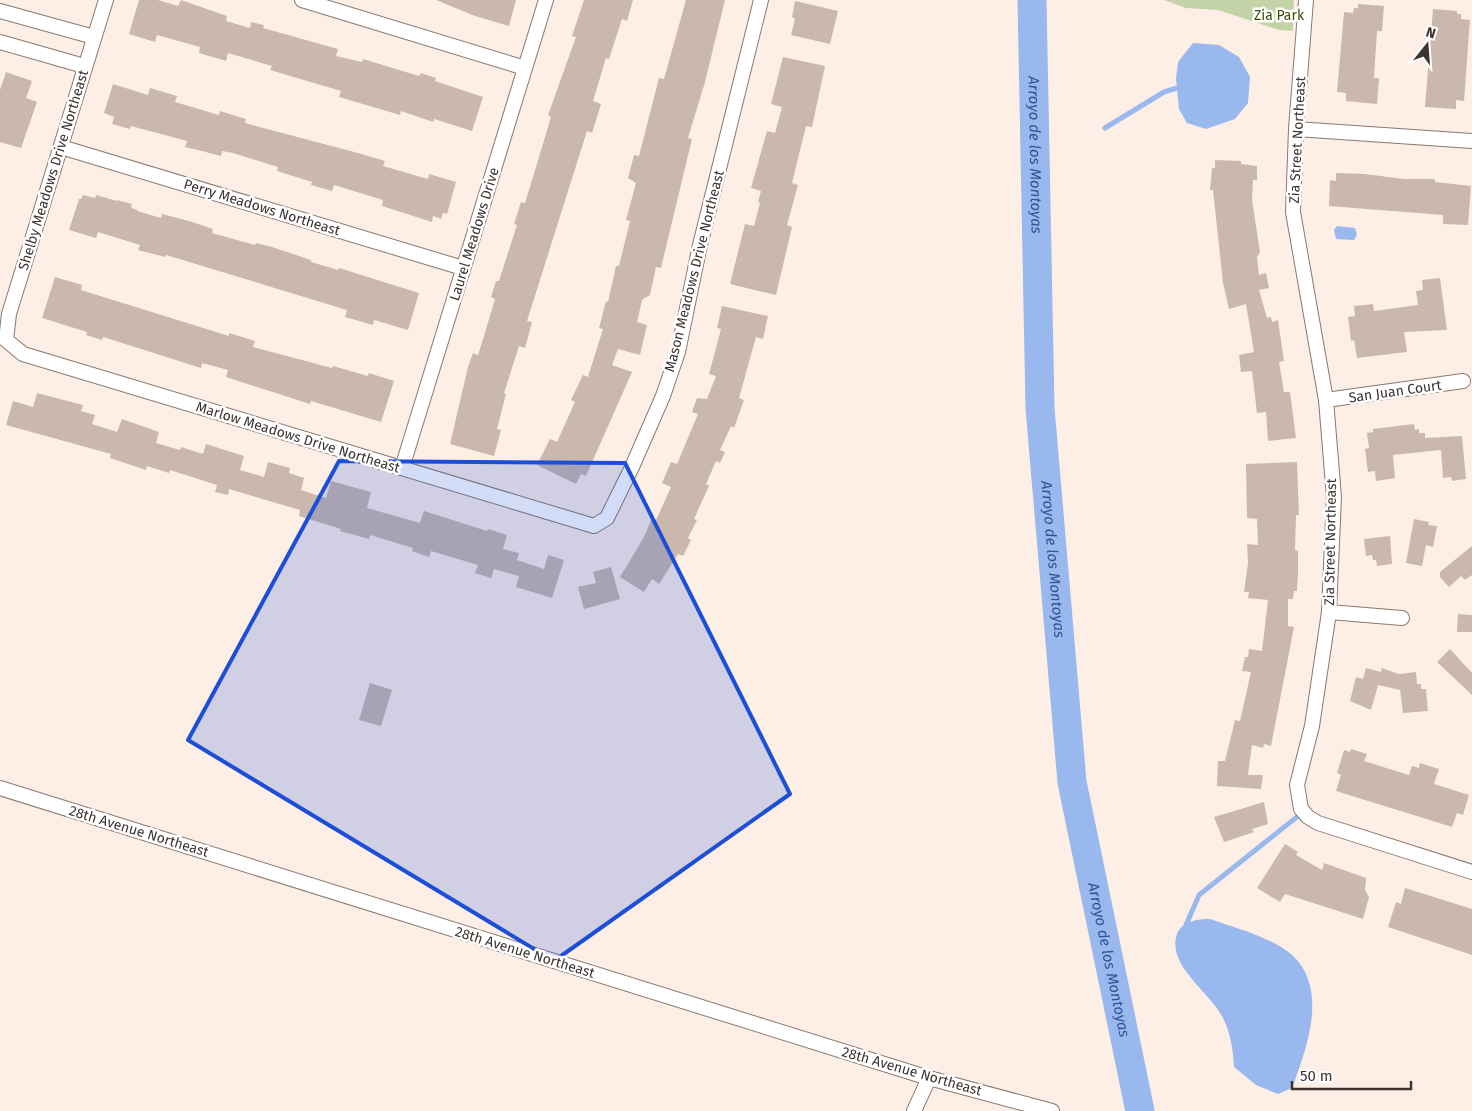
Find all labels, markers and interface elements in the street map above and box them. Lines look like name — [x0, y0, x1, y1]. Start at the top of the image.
park label: Zia Park — [1254, 7, 1305, 24]
north arrow — [1402, 20, 1452, 70]
text: N — [1424, 24, 1438, 43]
street label: Shelby Meadows Drive Northeast — [15, 67, 92, 272]
water label: Arroyo de los Montoyas — [1024, 75, 1046, 234]
street label: Zia Street Northeast — [1286, 75, 1309, 204]
street label: Laurel Meadows Drive — [446, 165, 503, 303]
street label: Mason Meadows Drive Northeast — [661, 168, 728, 374]
street label: Perry Meadows Northeast — [182, 176, 343, 240]
street label: San Juan Court — [1348, 376, 1443, 406]
street label: Marlow Meadows Drive Northeast — [194, 398, 403, 477]
street label: Zia Street Northeast — [1321, 477, 1340, 606]
water label: Arroyo de los Montoyas — [1037, 479, 1069, 639]
street label: 28th Avenue Northeast — [67, 802, 211, 861]
water label: Arroyo de los Montoyas — [1084, 880, 1134, 1039]
street label: 28th Avenue Northeast — [453, 923, 597, 982]
street label: 28th Avenue Northeast — [840, 1043, 985, 1100]
scale bar — [1292, 1058, 1411, 1090]
text: 50 m — [1300, 1067, 1333, 1085]

